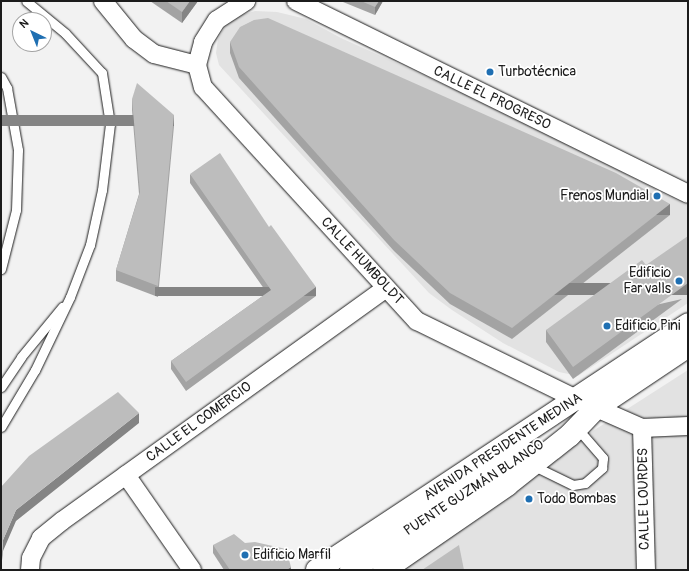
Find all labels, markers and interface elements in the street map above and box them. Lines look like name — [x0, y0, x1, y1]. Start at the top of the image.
north arrow — [12, 12, 52, 52]
text: N — [17, 16, 31, 31]
street label: CALLE EL PROGRESO — [431, 62, 553, 134]
place label: Turbotécnica — [498, 64, 576, 80]
marker: Turbotécnica — [485, 67, 495, 77]
place label: Frenos Mundial — [560, 188, 649, 204]
marker: Frenos Mundial — [652, 191, 662, 201]
street label: CALLE HUMBOLDT — [317, 214, 407, 308]
place label: Edificio Far valls — [623, 265, 671, 298]
marker: Edificio Far valls — [674, 276, 684, 286]
place label: Edificio Pini — [615, 318, 680, 334]
marker: Edificio Pini — [602, 321, 612, 331]
street label: CALLE EL COMERCIO — [143, 378, 255, 466]
street label: AVENIDA PRESIDENTE MEDINA — [421, 390, 585, 504]
street label: PUENTE GUZMÁN BLANCO — [401, 436, 547, 540]
street label: CALLE LOURDES — [635, 448, 653, 550]
place label: Todo Bombas — [537, 491, 616, 507]
marker: Todo Bombas — [524, 494, 534, 504]
place label: Edificio Marfil — [253, 547, 331, 563]
marker: Edificio Marfil — [240, 550, 250, 560]

